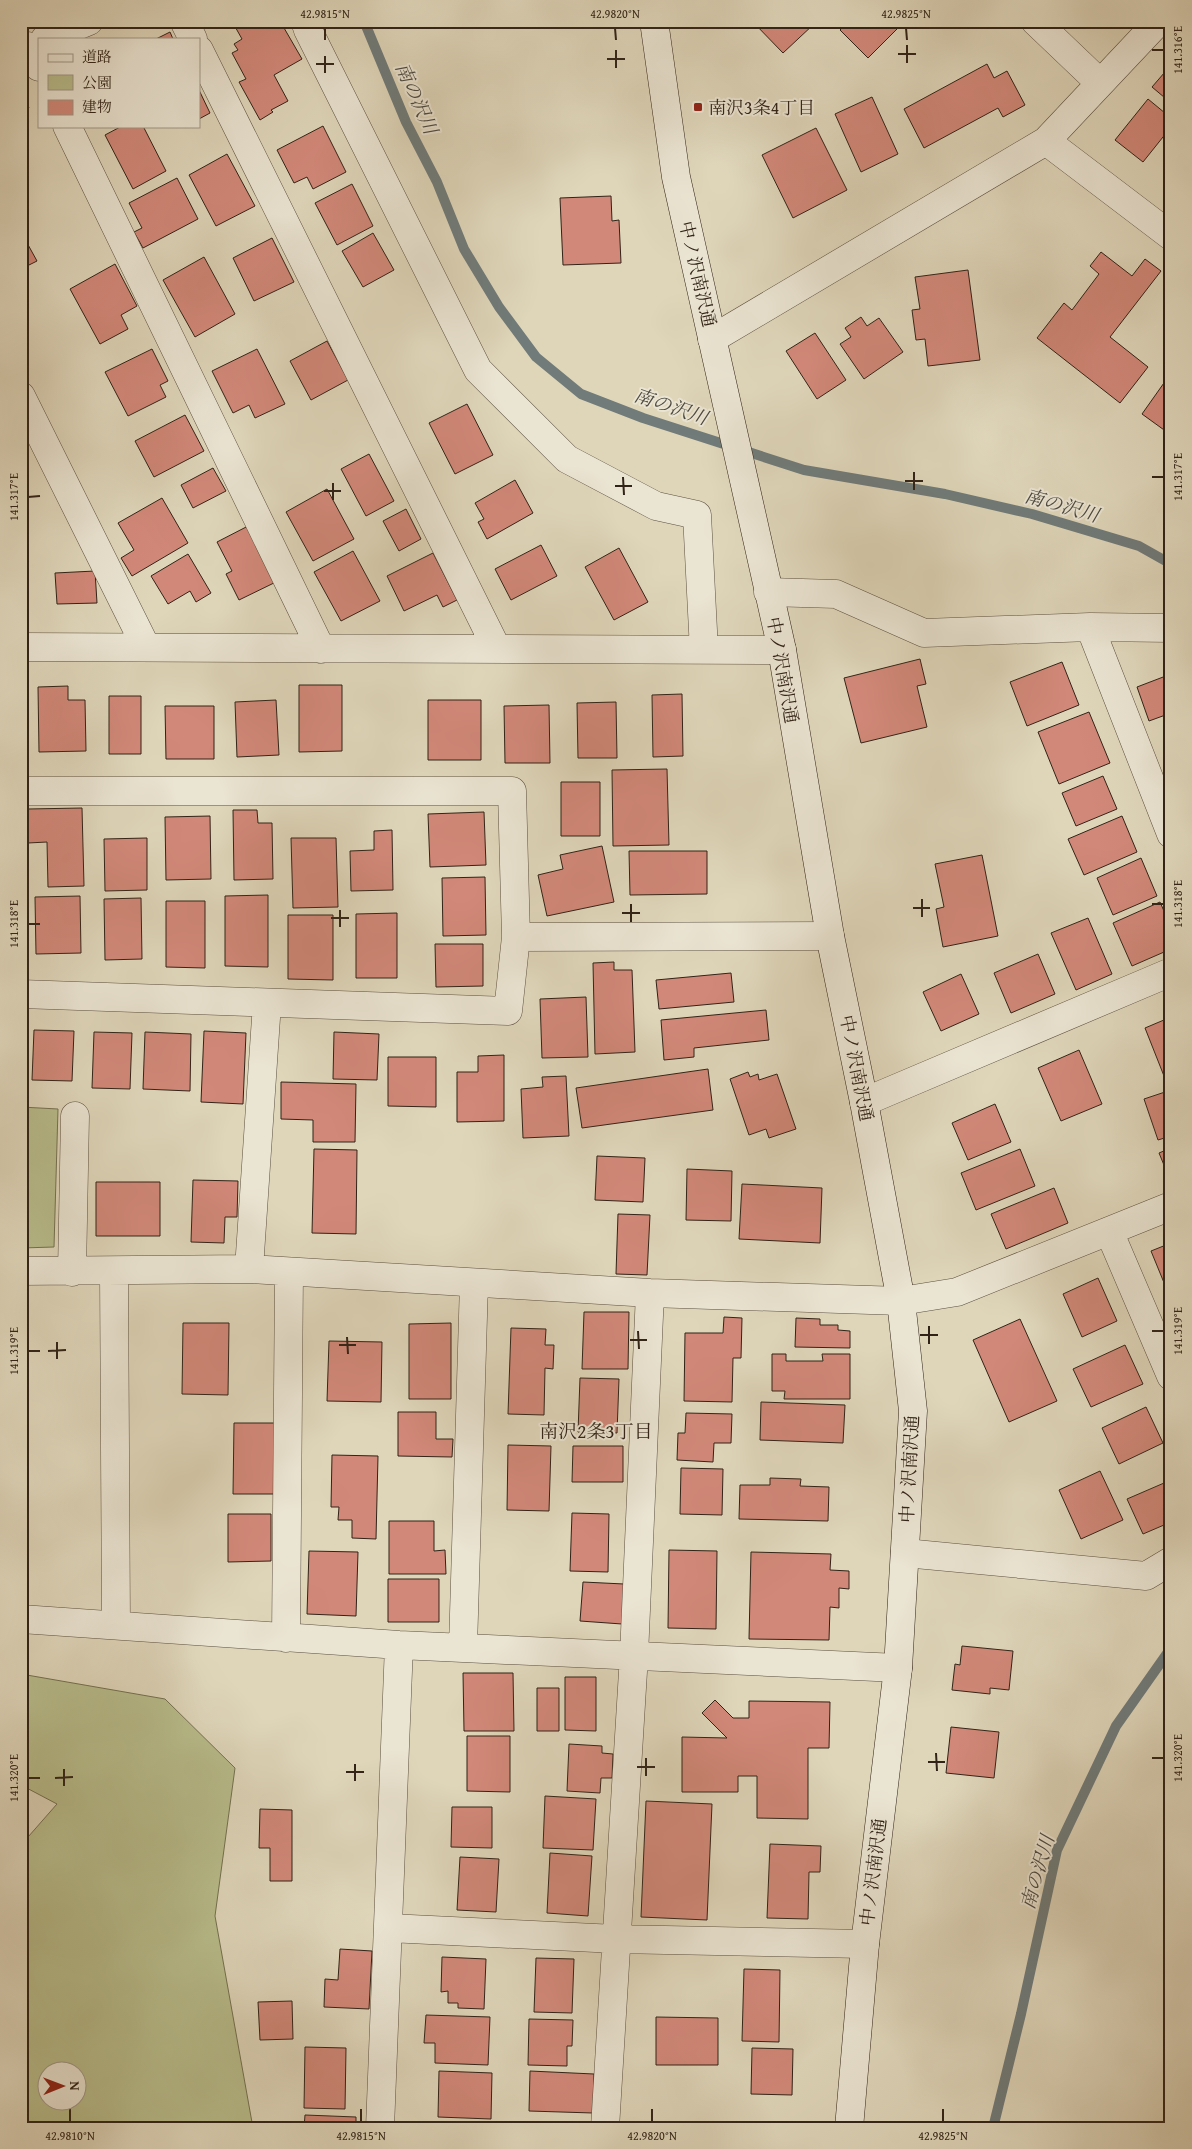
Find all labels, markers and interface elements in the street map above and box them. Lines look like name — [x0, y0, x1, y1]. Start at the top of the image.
text: 42.9815°N — [300, 5, 350, 22]
text: 42.9820°N — [590, 5, 640, 22]
text: 42.9825°N — [881, 5, 931, 22]
text: 141.316°E — [1169, 26, 1186, 74]
legend — [38, 38, 200, 128]
text: 道路 — [82, 46, 112, 67]
water label: 南の沢川 — [389, 58, 446, 140]
text: 公園 — [82, 72, 112, 93]
place label: 南沢3条4丁目 — [708, 94, 815, 121]
text: 建物 — [82, 96, 112, 117]
marker: 南沢3条4丁目 — [692, 101, 704, 113]
street label: 中ノ沢南沢通 — [673, 218, 723, 330]
water label: 南の沢川 — [631, 380, 713, 432]
text: 141.317°E — [1169, 453, 1186, 501]
text: 141.317°E — [5, 473, 22, 521]
water label: 南の沢川 — [1022, 481, 1104, 529]
street label: 中ノ沢南沢通 — [760, 614, 806, 726]
text: 141.318°E — [1169, 880, 1186, 928]
text: 141.318°E — [5, 900, 22, 948]
street label: 中ノ沢南沢通 — [833, 1012, 881, 1124]
text: 141.319°E — [1169, 1307, 1186, 1355]
text: 141.319°E — [5, 1327, 22, 1375]
street label: 中ノ沢南沢通 — [893, 1414, 925, 1524]
district label: 南沢2条3丁目 — [539, 1417, 653, 1445]
text: 141.320°E — [1169, 1734, 1186, 1782]
text: 141.320°E — [5, 1754, 22, 1802]
street label: 中ノ沢南沢通 — [853, 1817, 893, 1927]
water label: 南の沢川 — [1013, 1830, 1061, 1912]
north arrow — [38, 2062, 88, 2112]
text: N — [65, 2081, 85, 2091]
text: 42.9810°N — [45, 2127, 95, 2144]
text: 42.9815°N — [336, 2127, 386, 2144]
text: 42.9820°N — [627, 2127, 677, 2144]
text: 42.9825°N — [918, 2127, 968, 2144]

